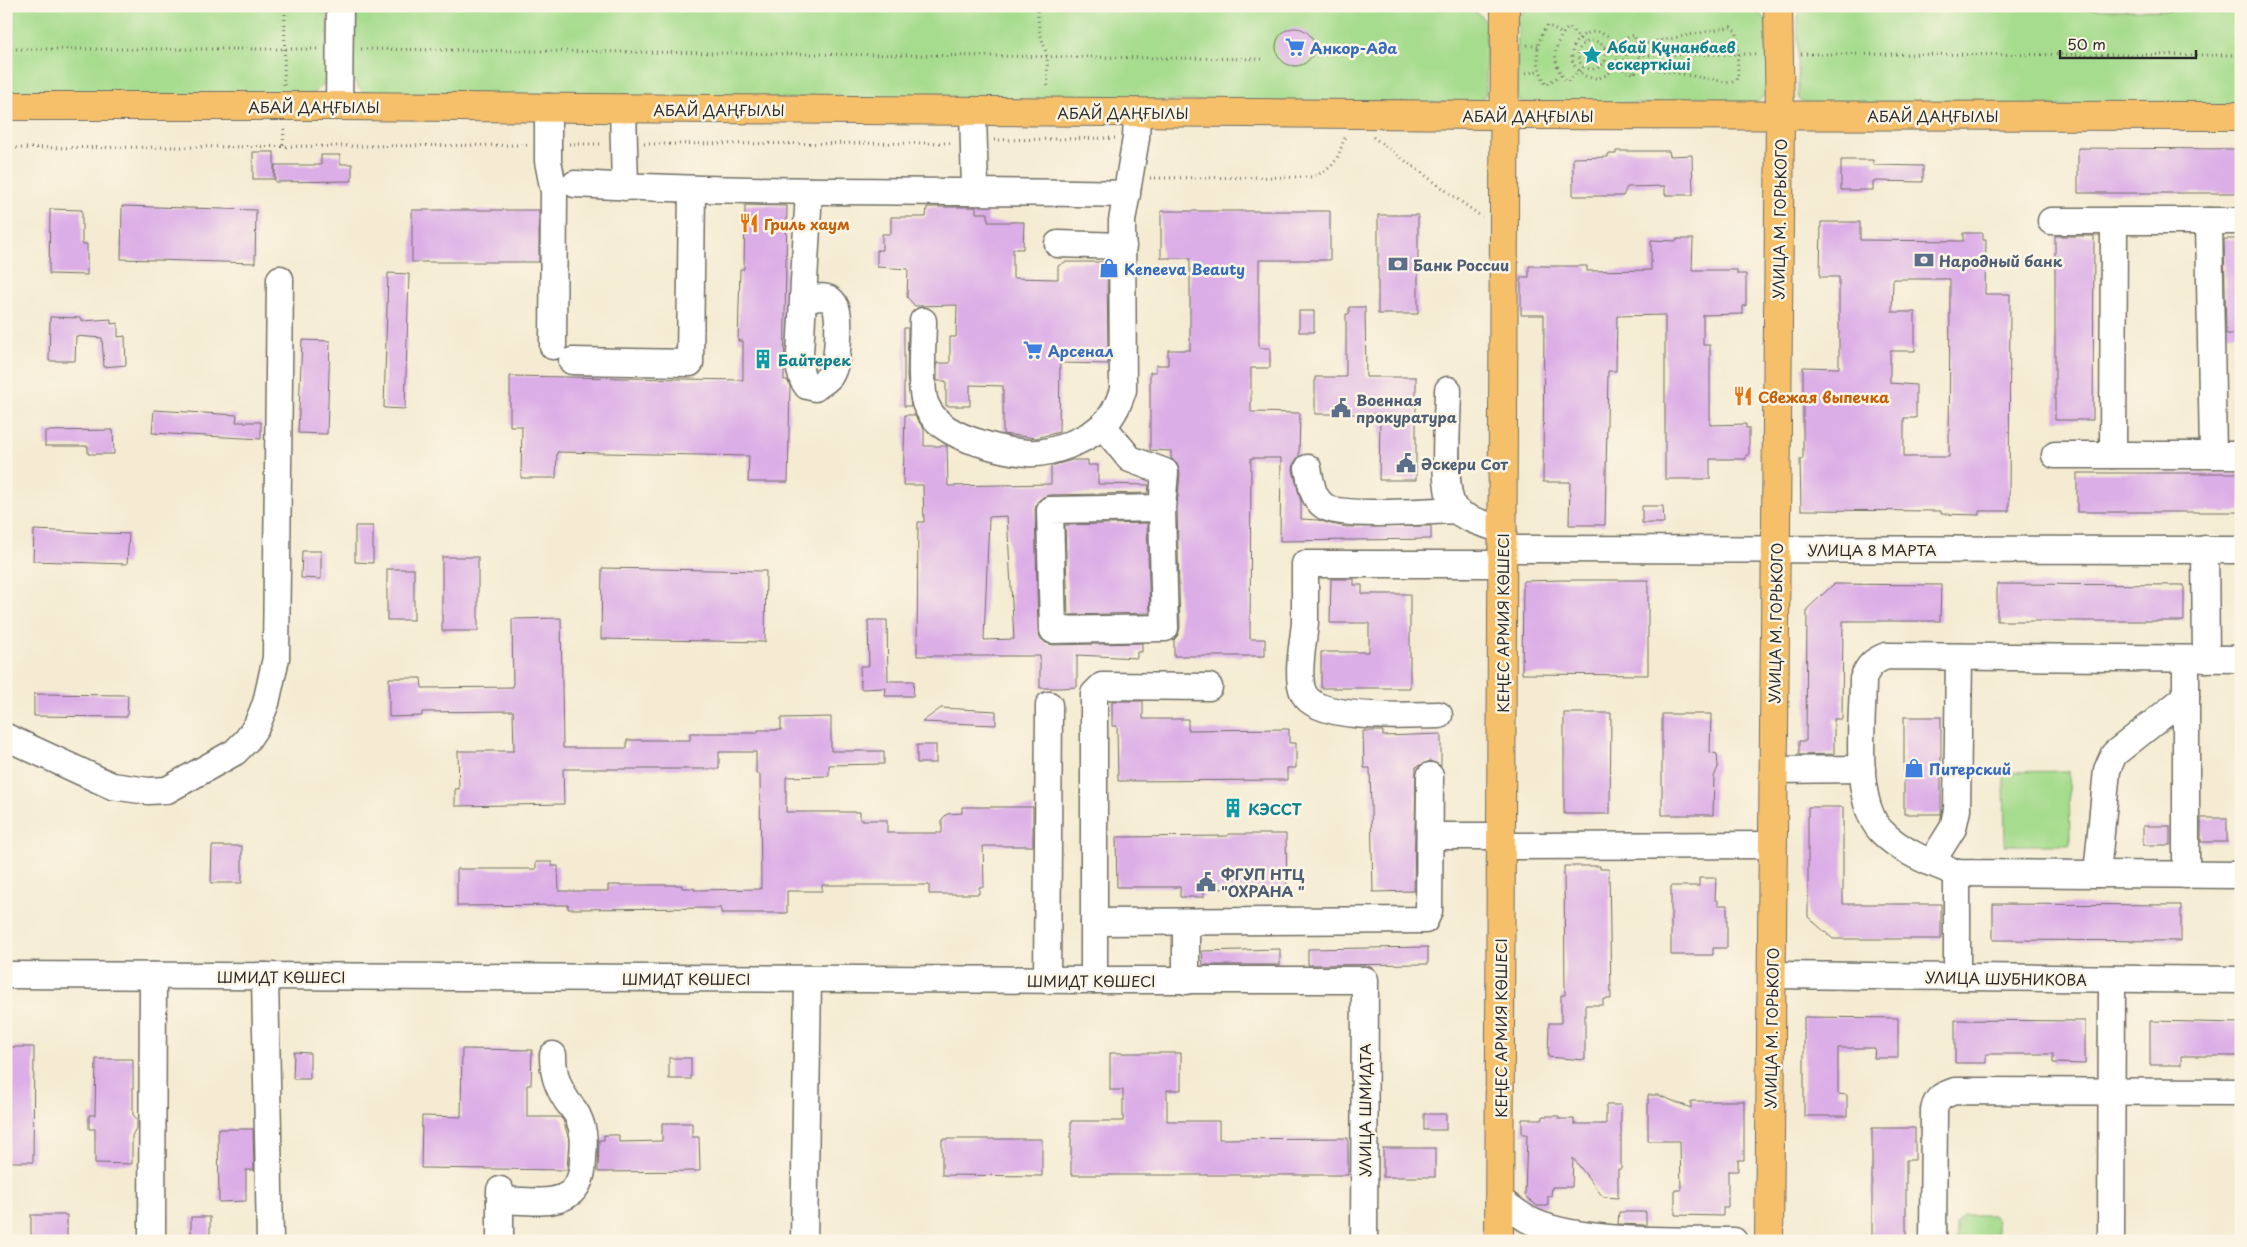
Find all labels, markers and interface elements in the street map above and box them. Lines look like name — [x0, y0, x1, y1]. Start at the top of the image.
scale bar — [2060, 28, 2196, 60]
text: 50 m — [2067, 32, 2106, 55]
place label: Абай Құнанбаев ескерткіші — [1606, 35, 1736, 75]
supermarket icon: Анкор-Ада — [1284, 36, 1306, 58]
place label: Анкор-Ада — [1310, 36, 1397, 59]
place icon: Абай Құнанбаев ескерткіші — [1581, 44, 1603, 66]
street label: АБАЙ ДАҢҒЫЛЫ — [248, 95, 380, 118]
street label: АБАЙ ДАҢҒЫЛЫ — [653, 98, 785, 121]
street label: АБАЙ ДАҢҒЫЛЫ — [1057, 101, 1189, 124]
street label: АБАЙ ДАҢҒЫЛЫ — [1462, 104, 1594, 127]
street label: АБАЙ ДАҢҒЫЛЫ — [1867, 104, 1999, 127]
street label: УЛИЦА М. ГОРЬКОГО — [1766, 138, 1792, 300]
restaurant icon: Гриль хаум — [738, 212, 760, 234]
place label: Гриль хаум — [764, 212, 850, 235]
bank icon: Народный банк — [1913, 249, 1935, 271]
place label: Народный банк — [1939, 249, 2063, 272]
bank icon: Банк России — [1387, 253, 1409, 275]
place label: Банк России — [1413, 253, 1509, 276]
shop icon: Keneeva Beauty — [1098, 257, 1120, 279]
place label: Keneeva Beauty — [1124, 257, 1245, 280]
supermarket icon: Арсенал — [1022, 339, 1044, 361]
place label: Арсенал — [1048, 339, 1114, 362]
building icon: Байтерек — [752, 348, 774, 370]
place label: Байтерек — [778, 348, 851, 371]
restaurant icon: Свежая выпечка — [1732, 385, 1754, 407]
place label: Свежая выпечка — [1758, 385, 1890, 408]
place label: Военная прокуратура — [1356, 388, 1457, 428]
public building icon: Военная прокуратура — [1330, 397, 1352, 419]
public building icon: Әскери Сот — [1395, 452, 1417, 474]
place label: Әскери Сот — [1421, 452, 1508, 475]
street label: КЕҢЕС АРМИЯ КӨШЕСІ — [1491, 533, 1514, 713]
street label: УЛИЦА 8 МАРТА — [1808, 538, 1936, 561]
street label: УЛИЦА М. ГОРЬКОГО — [1762, 542, 1788, 704]
shop icon: Питерский — [1903, 757, 1925, 779]
place label: Питерский — [1929, 757, 2011, 780]
building icon: КЭССТ — [1222, 797, 1244, 819]
place label: КЭССТ — [1248, 797, 1302, 820]
place label: ФГУП НТЦ "ОХРАНА " — [1221, 862, 1305, 902]
public building icon: ФГУП НТЦ "ОХРАНА " — [1195, 871, 1217, 893]
street label: КЕҢЕС АРМИЯ КӨШЕСІ — [1489, 938, 1512, 1118]
street label: УЛИЦА М. ГОРЬКОГО — [1758, 947, 1784, 1109]
street label: ШМИДТ КӨШЕСІ — [217, 965, 345, 988]
street label: УЛИЦА ШУБНИКОВА — [1925, 965, 2087, 991]
street label: ШМИДТ КӨШЕСІ — [622, 967, 750, 990]
street label: ШМИДТ КӨШЕСІ — [1027, 969, 1155, 992]
street label: УЛИЦА ШМИДТА — [1353, 1043, 1376, 1177]

